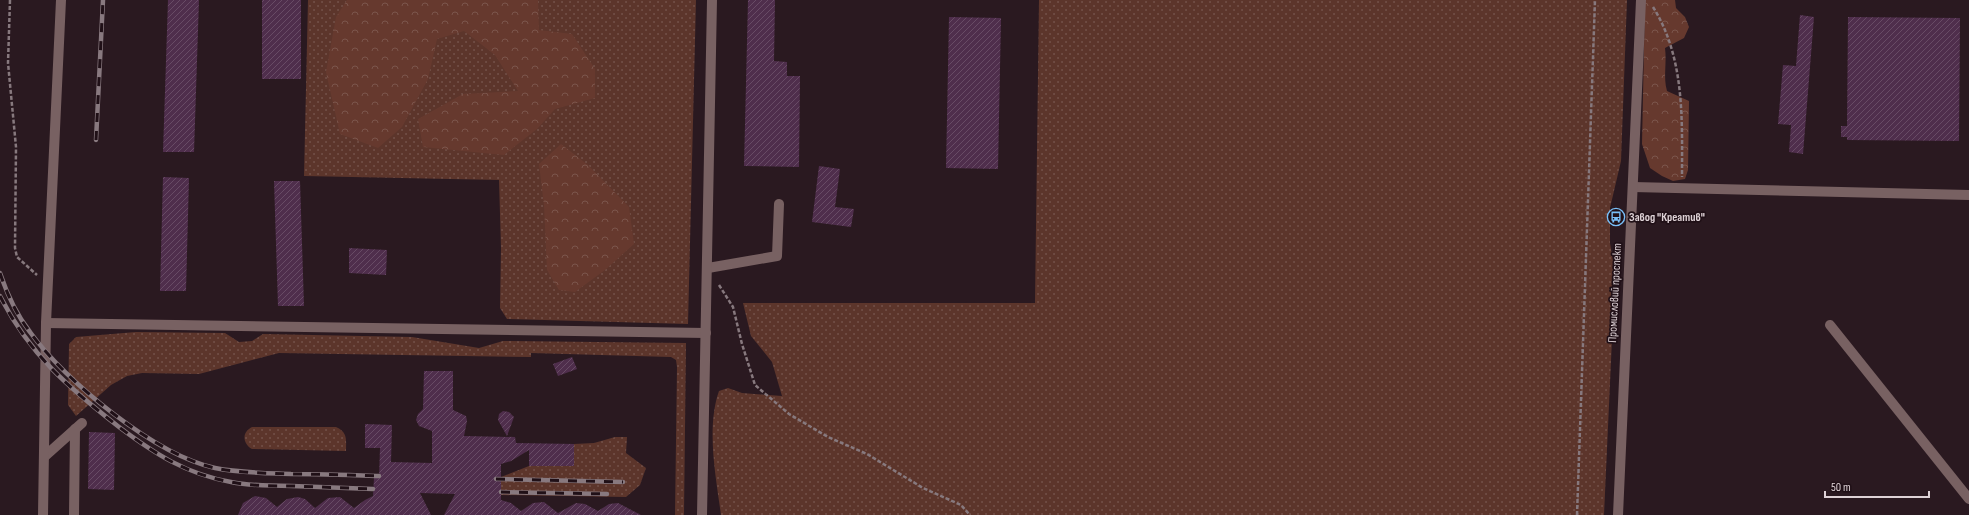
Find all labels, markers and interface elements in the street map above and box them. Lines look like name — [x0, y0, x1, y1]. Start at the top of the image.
bus stop icon: Завод "Креатив" — [1606, 207, 1626, 227]
place label: Завод "Креатив" — [1629, 210, 1705, 225]
street label: Промисловий проспект — [1605, 242, 1625, 343]
scale bar — [1825, 473, 1929, 499]
text: 50 m — [1831, 480, 1851, 495]

